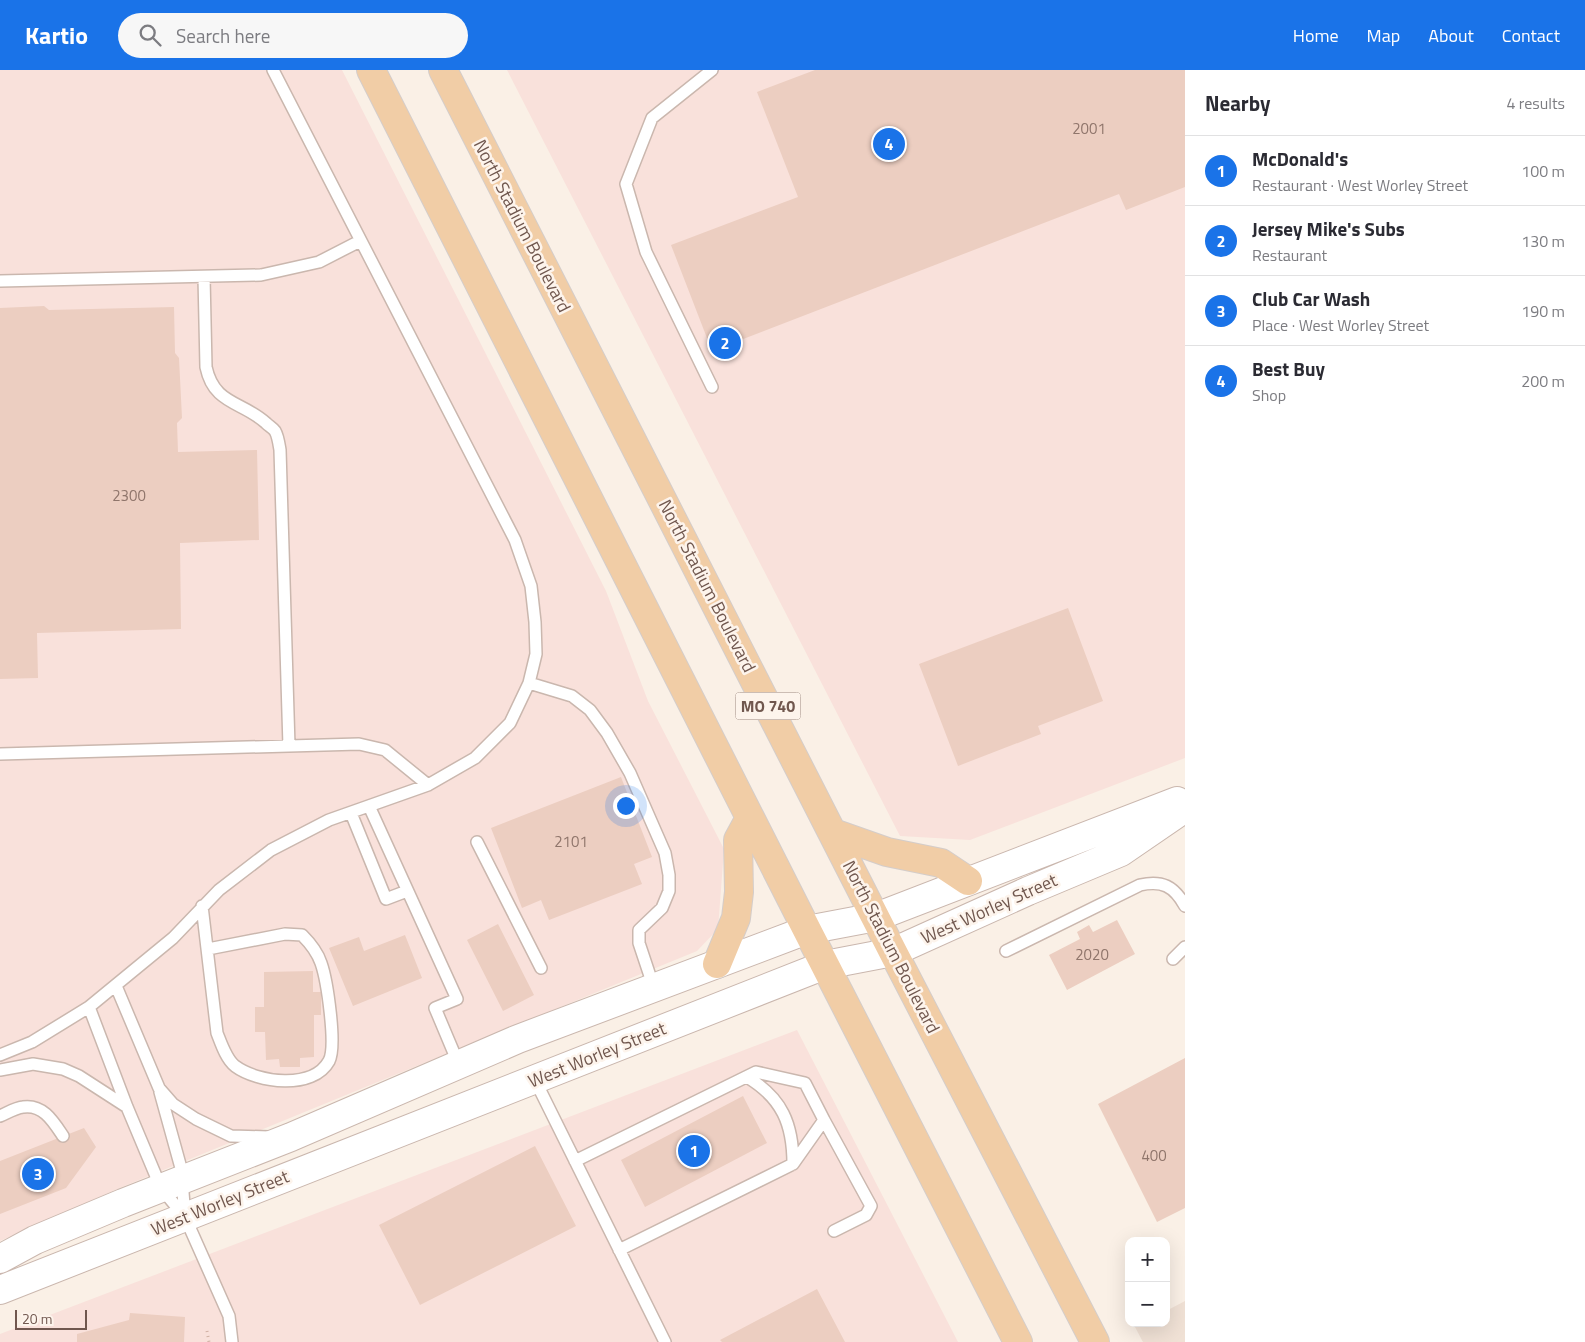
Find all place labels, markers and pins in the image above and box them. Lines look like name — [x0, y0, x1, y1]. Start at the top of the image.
pin: 4 — [873, 125, 905, 163]
pin: 2 — [709, 324, 741, 362]
pin: 1 — [678, 1132, 710, 1170]
pin: 3 — [22, 1155, 54, 1193]

